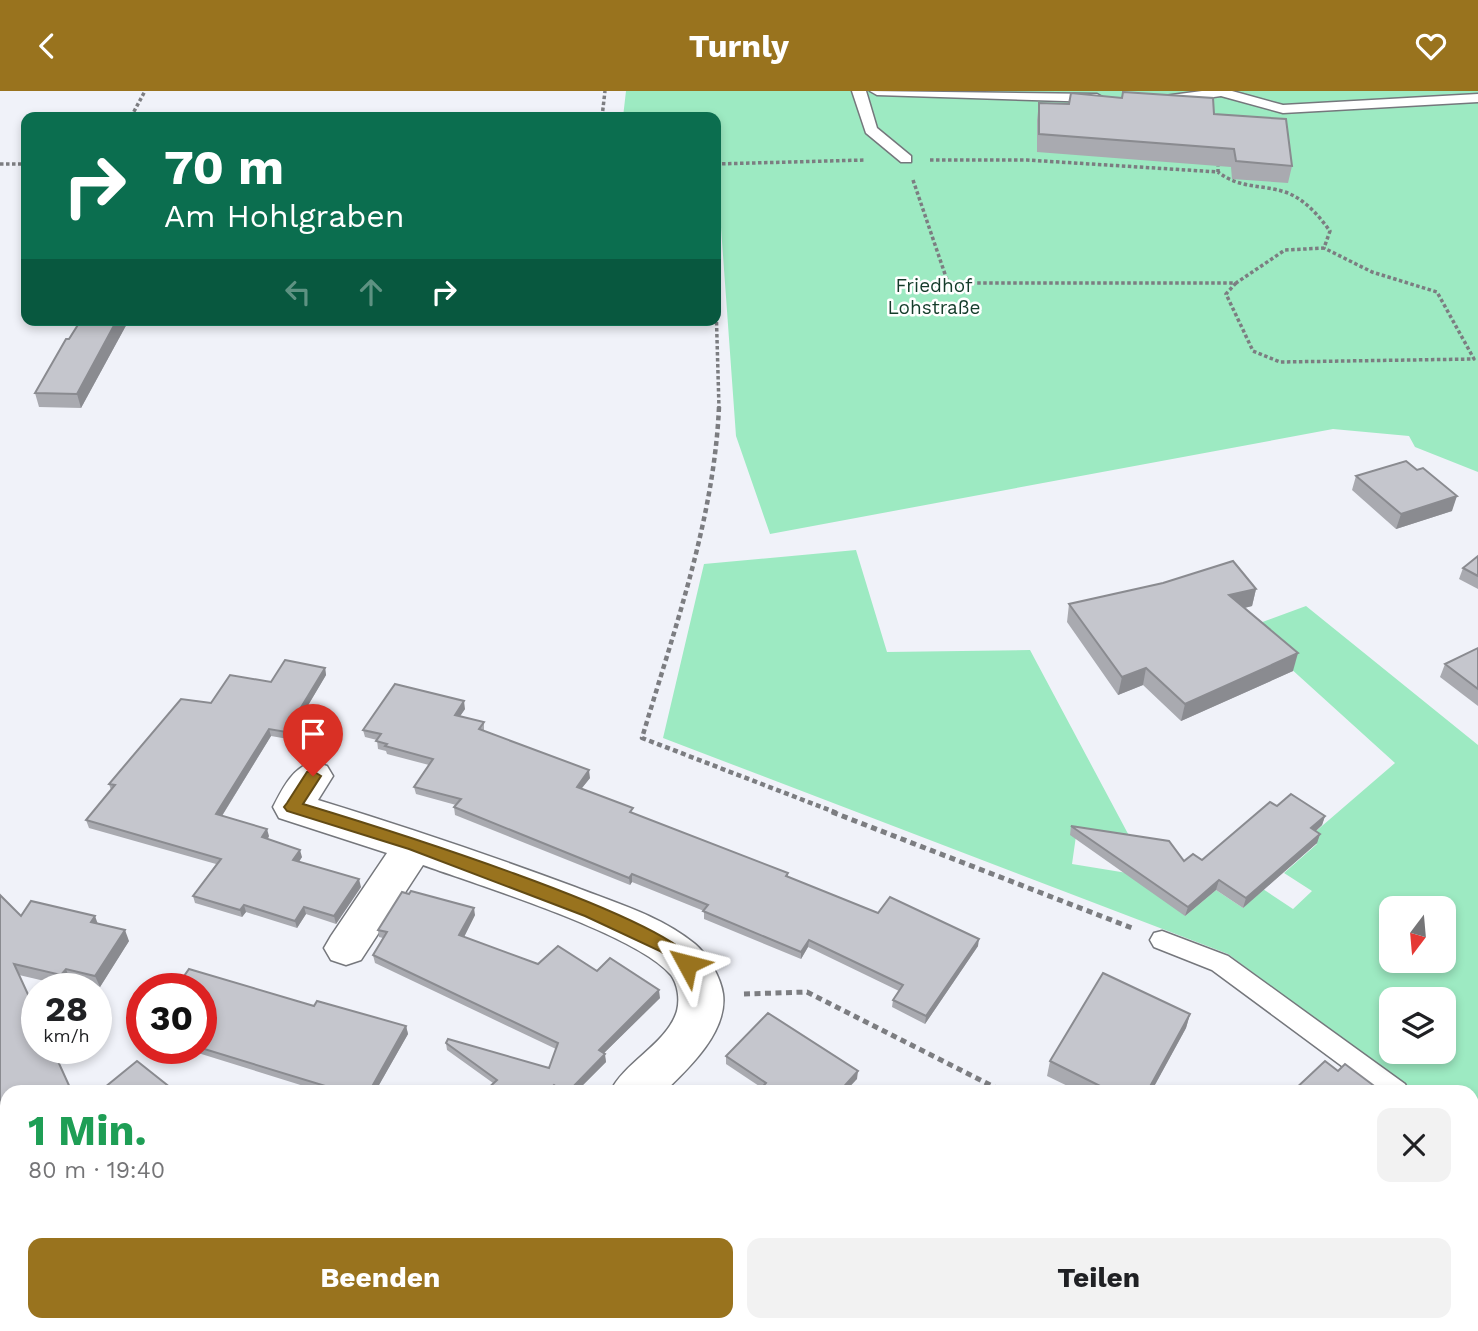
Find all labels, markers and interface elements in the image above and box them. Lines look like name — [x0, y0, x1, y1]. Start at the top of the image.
icon: back — [28, 27, 66, 65]
text: Turnly — [689, 27, 789, 65]
icon: heart — [1412, 27, 1450, 65]
text: 70 m — [164, 138, 284, 196]
icon: right — [49, 140, 140, 231]
text: Am Hohlgraben — [164, 197, 405, 235]
icon: left — [279, 273, 317, 311]
icon: ahead — [352, 273, 390, 311]
icon: right — [425, 273, 463, 311]
park label: Friedhof Lohstraße — [887, 274, 981, 319]
pin — [283, 704, 343, 776]
icon: arrive — [294, 715, 332, 753]
north arrow — [1379, 896, 1456, 973]
map controls — [1379, 896, 1456, 1064]
position arrow — [650, 927, 724, 1001]
speed limit sign: 30 — [126, 973, 217, 1064]
button: layers — [1379, 987, 1456, 1064]
text: 28 — [45, 988, 88, 1030]
text: km/h — [43, 1025, 90, 1046]
text: 1 Min. — [28, 1106, 147, 1155]
button: close — [1377, 1108, 1451, 1182]
text: 80 m · 19:40 — [28, 1157, 165, 1184]
button: Beenden — [28, 1238, 733, 1318]
button: Teilen — [747, 1238, 1451, 1318]

